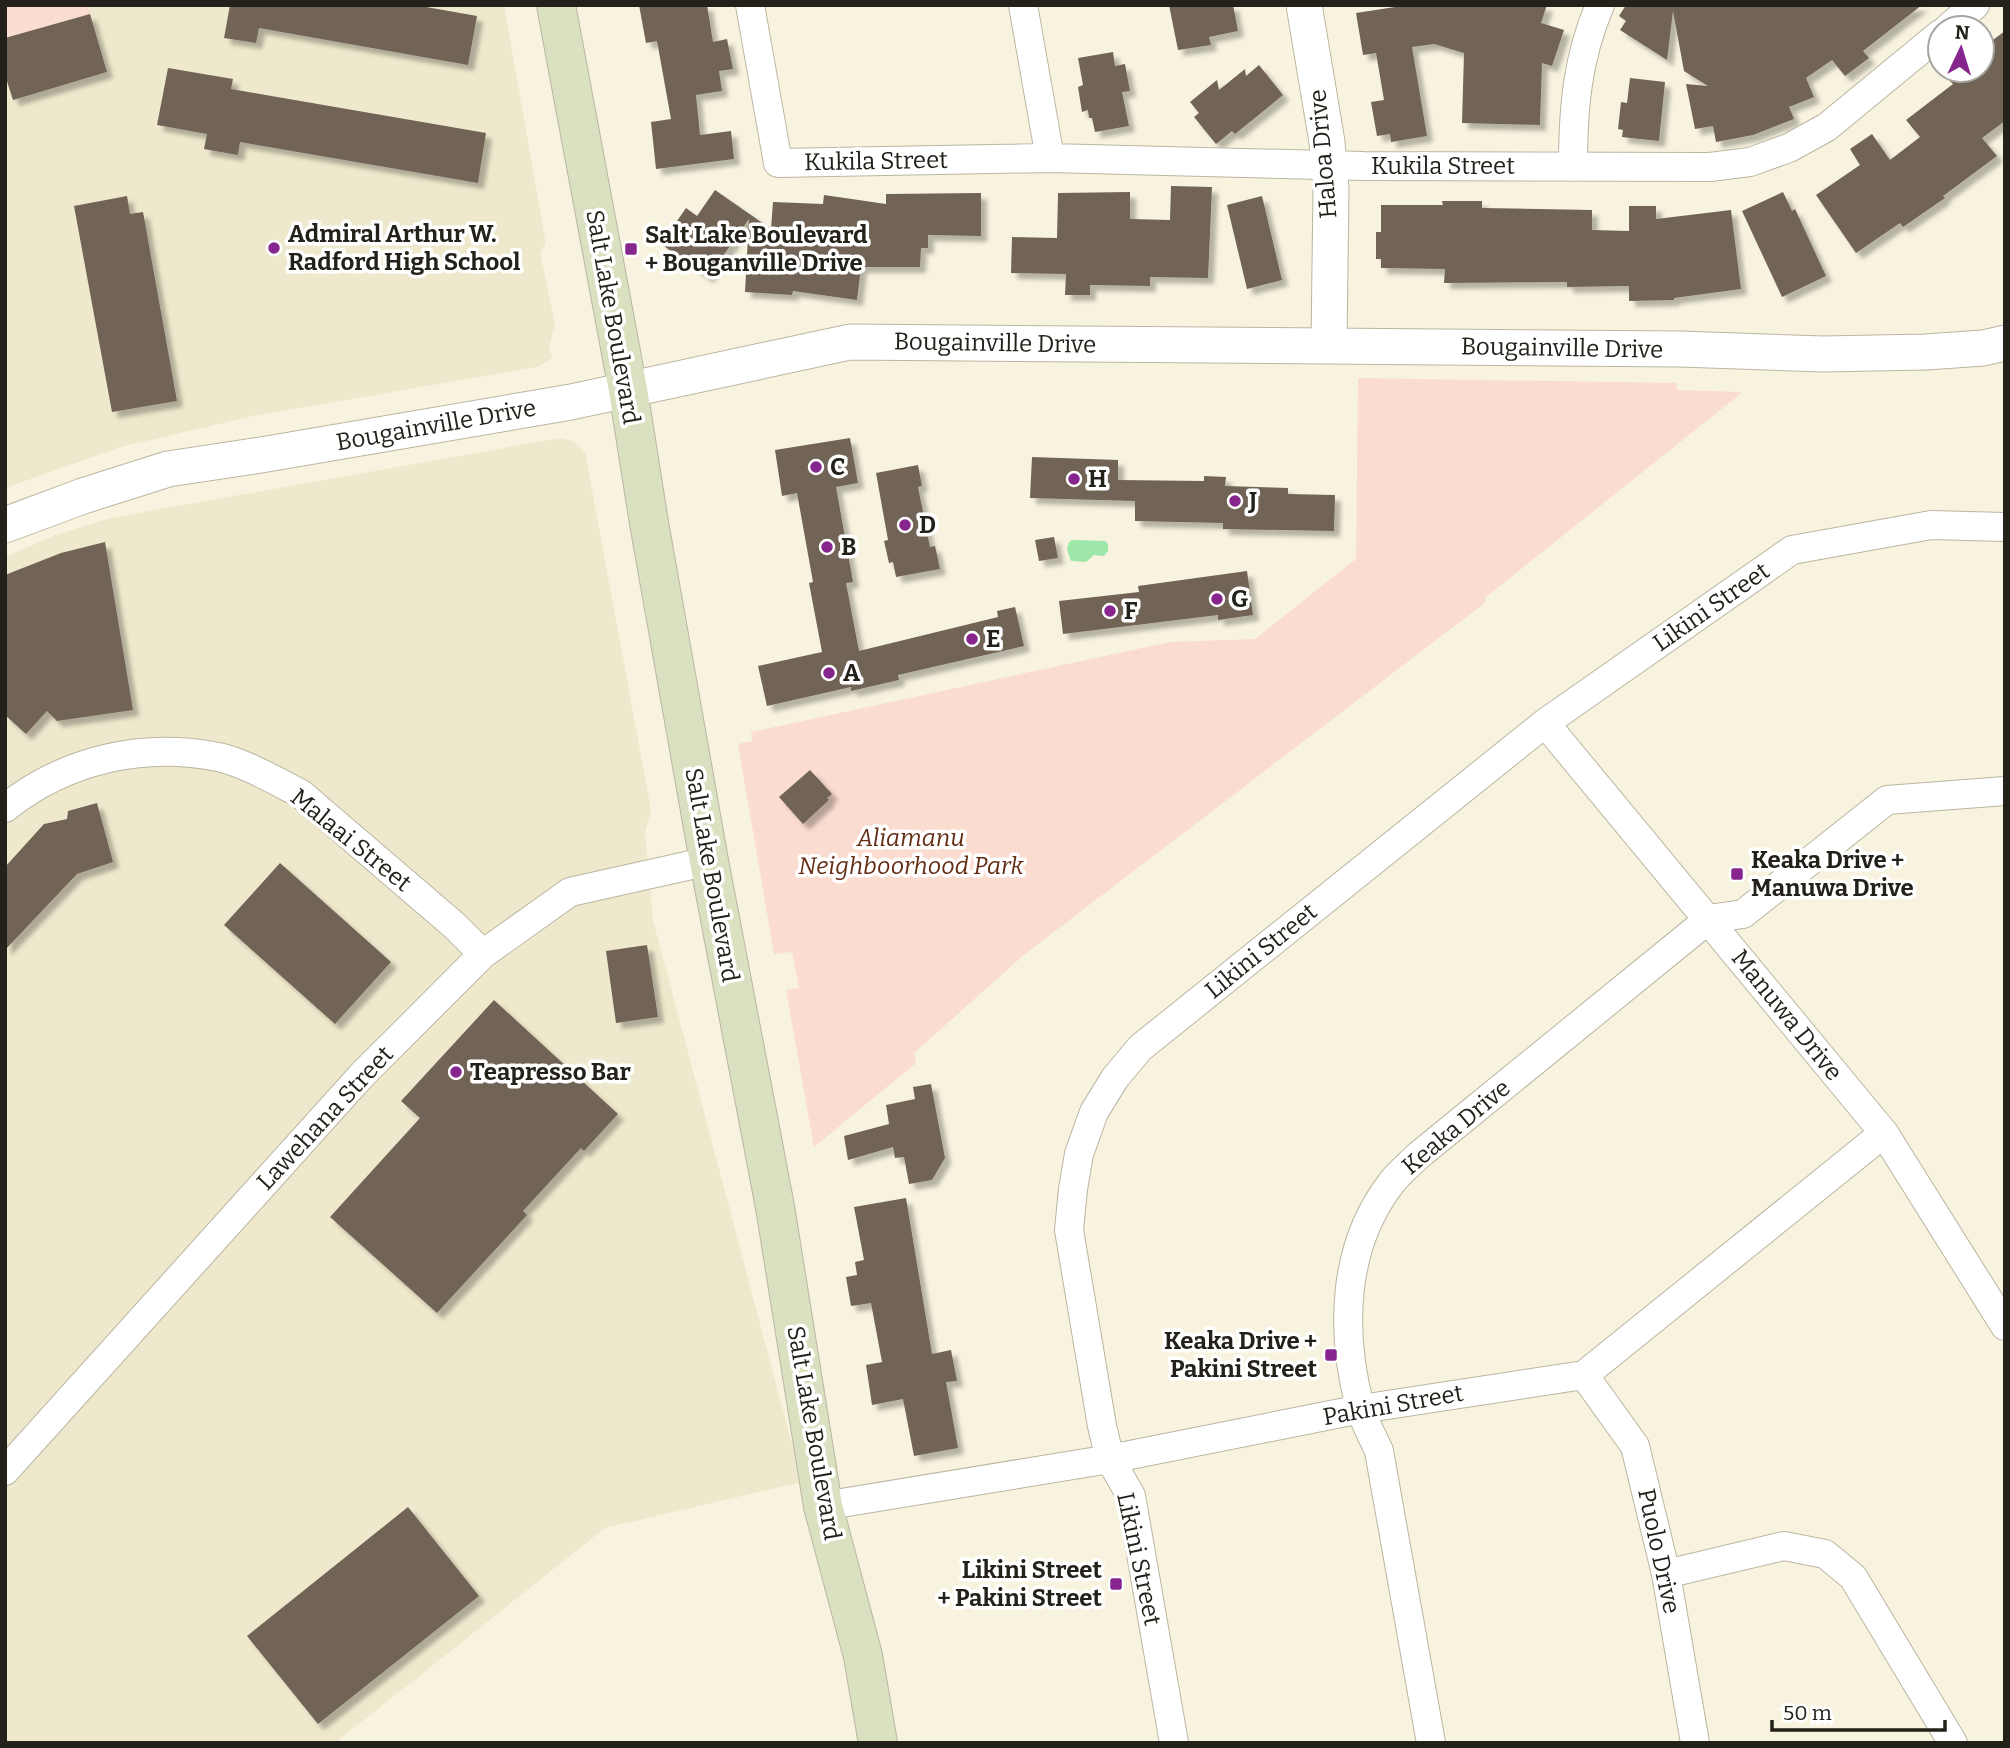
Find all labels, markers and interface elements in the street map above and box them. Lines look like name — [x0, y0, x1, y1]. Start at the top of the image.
north arrow — [1926, 14, 1996, 84]
text: N — [1954, 21, 1971, 45]
street label: Haloa Drive — [1303, 88, 1343, 220]
street label: Kukila Street — [804, 146, 948, 176]
street label: Kukila Street — [1371, 152, 1515, 180]
street label: Salt Lake Boulevard — [580, 208, 646, 426]
place label: Admiral Arthur W. Radford High School — [288, 220, 521, 276]
place label: Salt Lake Boulevard + Bouganville Drive — [645, 221, 868, 277]
marker: Admiral Arthur W. Radford High School — [266, 240, 282, 256]
marker: Salt Lake Boulevard + Bouganville Drive — [623, 241, 639, 257]
street label: Bougainville Drive — [894, 327, 1096, 359]
street label: Bougainville Drive — [1461, 332, 1663, 364]
street label: Bougainville Drive — [334, 394, 538, 456]
place label: C — [830, 453, 845, 481]
marker: C — [808, 459, 824, 475]
place label: H — [1088, 465, 1107, 493]
marker: H — [1066, 471, 1082, 487]
place label: J — [1247, 487, 1257, 515]
marker: J — [1227, 493, 1243, 509]
place label: D — [919, 511, 936, 539]
marker: D — [897, 517, 913, 533]
place label: B — [841, 533, 857, 561]
marker: B — [819, 539, 835, 555]
street label: Likini Street — [1648, 557, 1775, 657]
place label: G — [1231, 585, 1248, 613]
marker: G — [1209, 591, 1225, 607]
place label: F — [1124, 597, 1138, 625]
marker: F — [1102, 603, 1118, 619]
place label: E — [986, 625, 1001, 653]
marker: E — [964, 631, 980, 647]
place label: A — [843, 659, 861, 687]
marker: A — [821, 665, 837, 681]
street label: Salt Lake Boulevard — [679, 766, 745, 984]
street label: Malaai Street — [285, 783, 417, 897]
park label: Aliamanu Neighboorhood Park — [798, 824, 1025, 880]
place label: Keaka Drive + Manuwa Drive — [1751, 846, 1914, 902]
marker: Keaka Drive + Manuwa Drive — [1729, 866, 1745, 882]
street label: Likini Street — [1200, 897, 1323, 1004]
street label: Manuwa Drive — [1726, 944, 1848, 1086]
street label: Lawehana Street — [251, 1040, 399, 1196]
place label: Teapresso Bar — [470, 1058, 631, 1086]
marker: Teapresso Bar — [448, 1064, 464, 1080]
street label: Keaka Drive — [1396, 1074, 1516, 1180]
street label: Salt Lake Boulevard — [781, 1324, 847, 1542]
place label: Keaka Drive + Pakini Street — [1164, 1327, 1318, 1383]
marker: Keaka Drive + Pakini Street — [1323, 1347, 1339, 1363]
street label: Pakini Street — [1321, 1379, 1466, 1431]
street label: Puolo Drive — [1632, 1486, 1686, 1616]
street label: Likini Street — [1111, 1490, 1167, 1628]
place label: Likini Street + Pakini Street — [938, 1556, 1103, 1612]
marker: Likini Street + Pakini Street — [1108, 1576, 1124, 1592]
scale bar — [1772, 1688, 1945, 1732]
text: 50 m — [1783, 1700, 1832, 1726]

